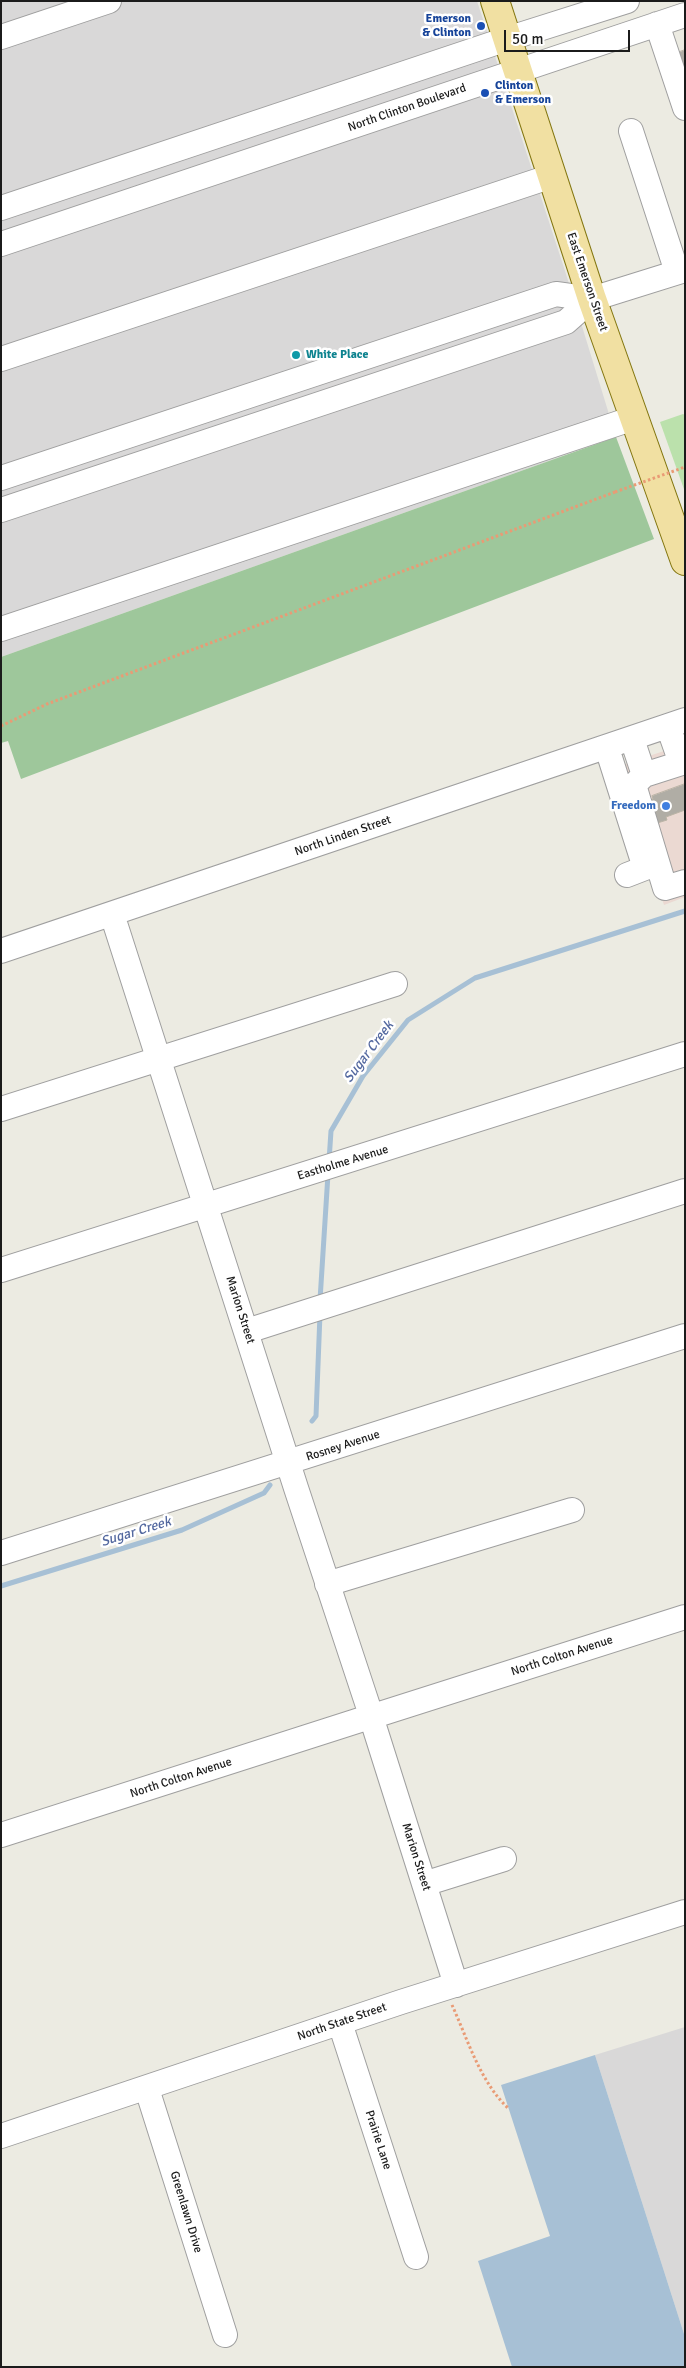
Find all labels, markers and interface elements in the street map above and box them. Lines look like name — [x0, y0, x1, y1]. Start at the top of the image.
place label: Emerson & Clinton — [422, 12, 471, 40]
marker: Emerson & Clinton — [475, 20, 487, 32]
scale bar — [506, 20, 632, 52]
text: 50 m — [512, 30, 543, 48]
place label: Clinton & Emerson — [495, 79, 551, 107]
street label: North Clinton Boulevard — [346, 81, 468, 135]
marker: Clinton & Emerson — [479, 87, 491, 99]
street label: East Emerson Street — [563, 231, 611, 333]
place label: White Place — [306, 348, 368, 362]
marker: White Place — [290, 349, 302, 361]
place label: Freedom — [611, 799, 656, 813]
marker: Freedom — [660, 800, 672, 812]
street label: North Linden Street — [293, 813, 393, 859]
water label: Sugar Creek — [340, 1018, 398, 1086]
street label: Eastholme Avenue — [296, 1142, 390, 1184]
street label: Marion Street — [222, 1274, 258, 1346]
street label: Rosney Avenue — [304, 1427, 382, 1465]
water label: Sugar Creek — [99, 1513, 173, 1551]
street label: North Colton Avenue — [509, 1633, 615, 1679]
street label: North Colton Avenue — [128, 1755, 234, 1801]
street label: Marion Street — [398, 1821, 434, 1893]
street label: North State Street — [296, 2000, 388, 2044]
street label: Prairie Lane — [362, 2108, 394, 2172]
street label: Greenlawn Drive — [167, 2169, 205, 2255]

